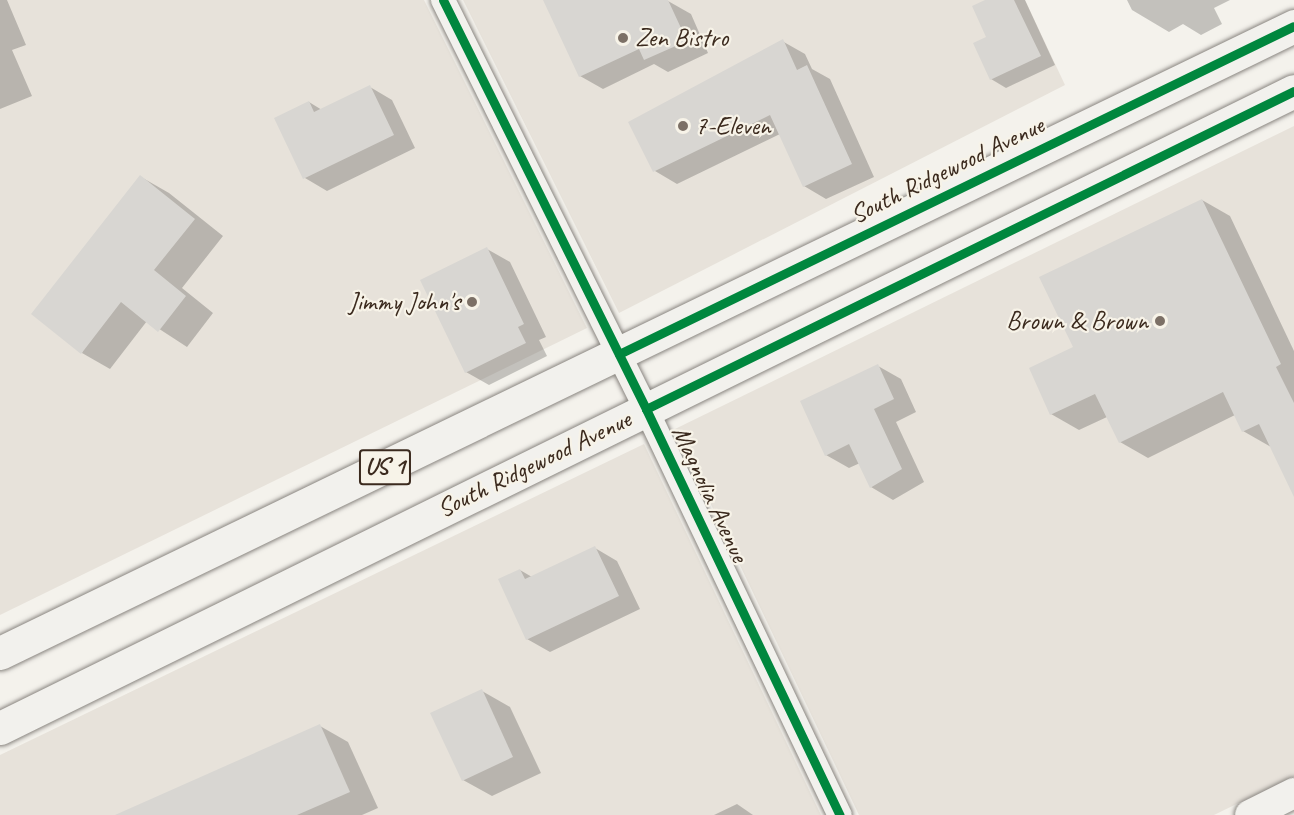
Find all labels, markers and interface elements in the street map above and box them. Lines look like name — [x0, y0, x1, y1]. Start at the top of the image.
place label: Zen Bistro — [635, 22, 729, 54]
marker: Zen Bistro — [616, 31, 630, 45]
street label: South Ridgewood Avenue — [845, 109, 1049, 231]
place label: 7-Eleven — [695, 110, 771, 142]
marker: 7-Eleven — [676, 119, 690, 133]
place label: Jimmy John's — [349, 286, 460, 318]
marker: Jimmy John's — [465, 295, 479, 309]
place label: Brown & Brown — [1006, 305, 1148, 337]
marker: Brown & Brown — [1153, 314, 1167, 328]
street label: South Ridgewood Avenue — [432, 403, 636, 525]
street label: Magnolia Avenue — [665, 421, 755, 567]
road number: US 1 — [358, 446, 412, 488]

